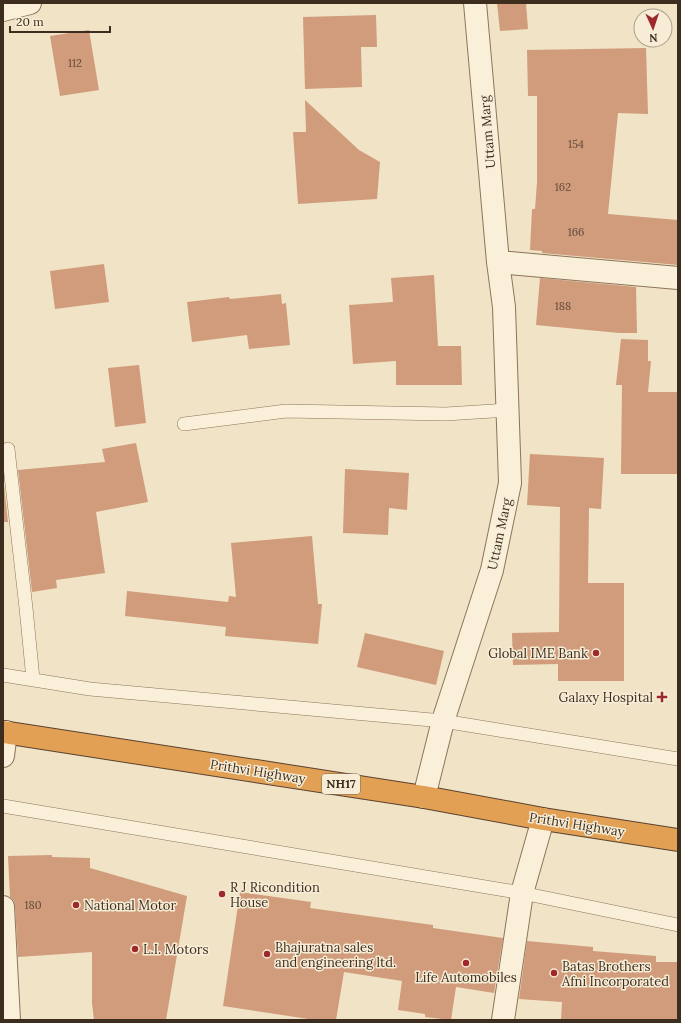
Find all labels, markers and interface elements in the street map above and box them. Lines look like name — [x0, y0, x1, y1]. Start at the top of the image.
scale bar — [10, 8, 110, 34]
north arrow — [633, 8, 673, 48]
text: 20 m — [16, 14, 44, 29]
text: N — [648, 31, 658, 45]
house number: 112 — [68, 56, 82, 70]
street label: Uttam Marg — [476, 94, 499, 169]
house number: 154 — [568, 137, 584, 151]
house number: 162 — [555, 180, 571, 194]
house number: 166 — [568, 225, 584, 239]
house number: 188 — [555, 299, 571, 313]
street label: Uttam Marg — [484, 496, 516, 572]
place label: Global IME Bank — [488, 645, 588, 662]
marker: Global IME Bank — [591, 648, 601, 658]
place label: Galaxy Hospital — [559, 689, 653, 706]
marker: Galaxy Hospital — [656, 691, 668, 703]
street label: Prithvi Highway — [209, 756, 307, 787]
road number: NH17 — [322, 774, 360, 794]
street label: Prithvi Highway — [528, 809, 626, 840]
place label: R J Ricondition House — [230, 879, 320, 911]
marker: R J Ricondition House — [217, 889, 227, 899]
place label: National Motor — [84, 897, 176, 914]
house number: 180 — [24, 898, 42, 912]
marker: National Motor — [71, 900, 81, 910]
place label: Bhajuratna sales and engineering ltd. — [275, 939, 396, 971]
place label: L.I. Motors — [143, 941, 208, 958]
marker: L.I. Motors — [130, 944, 140, 954]
marker: Bhajuratna sales and engineering ltd. — [262, 949, 272, 959]
marker: Life Automobiles — [461, 958, 471, 968]
place label: Batas Brothers Afni Incorporated — [561, 958, 669, 990]
marker: Batas Brothers Afni Incorporated — [549, 968, 559, 978]
place label: Life Automobiles — [415, 969, 517, 986]

